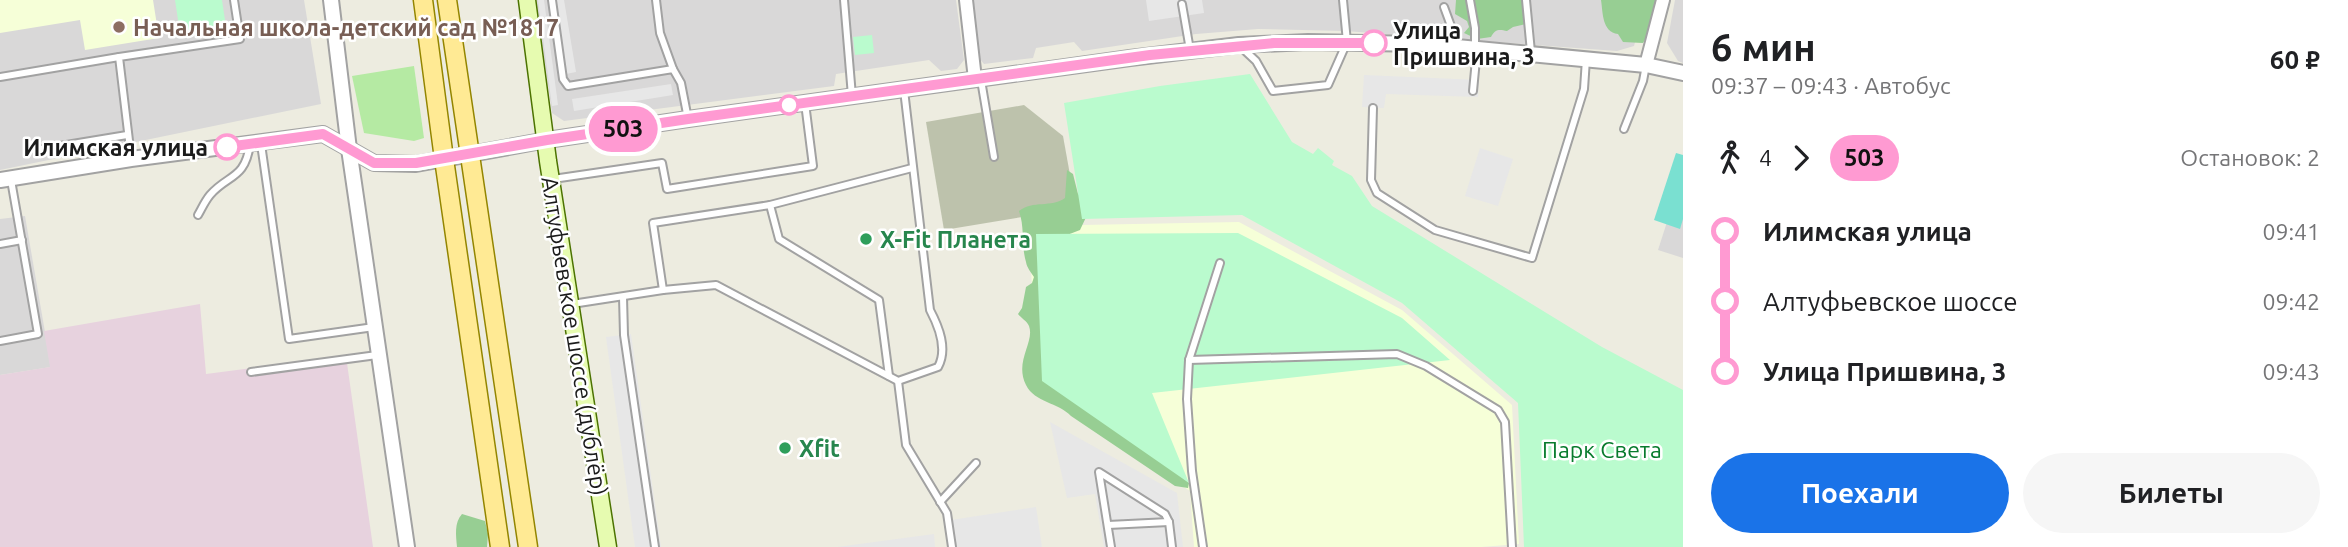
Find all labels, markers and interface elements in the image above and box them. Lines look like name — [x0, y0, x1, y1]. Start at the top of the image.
place label: Начальная школа-детский сад №1817 — [133, 15, 559, 40]
place label: Улица Пришвина, 3 — [1393, 18, 1535, 70]
marker: Начальная школа-детский сад №1817 — [111, 19, 127, 35]
text: 6 мин — [1711, 26, 1816, 68]
marker: Улица Пришвина, 3 — [1361, 30, 1387, 56]
text: 60 ₽ — [2270, 45, 2320, 74]
text: 09:37 – 09:43 · Автобус — [1711, 73, 1951, 98]
unlabelled marker — [779, 95, 799, 115]
line badge: 503 — [583, 106, 663, 152]
text: 503 — [603, 115, 643, 142]
marker: Илимская улица — [214, 134, 240, 160]
place label: Илимская улица — [23, 135, 208, 160]
icon: walk — [1711, 139, 1749, 177]
icon: forward — [1782, 139, 1820, 177]
text: 503 — [1844, 144, 1885, 171]
text: 4 — [1759, 145, 1772, 170]
text: Остановок: 2 — [2180, 145, 2320, 170]
street label: Алтуфьевское шоссе (дублёр) — [536, 175, 613, 498]
text: Илимская улица — [1763, 217, 1972, 246]
text: 09:41 — [2262, 219, 2320, 244]
place label: X-Fit Планета — [880, 227, 1031, 252]
marker: X-Fit Планета — [858, 231, 874, 247]
text: Алтуфьевское шоссе — [1763, 287, 2018, 316]
text: 09:42 — [2262, 289, 2320, 314]
text: Улица Пришвина, 3 — [1763, 357, 2006, 386]
text: 09:43 — [2262, 359, 2320, 384]
place label: Xfit — [799, 436, 840, 461]
park label: Парк Света — [1542, 437, 1662, 462]
marker: Xfit — [777, 440, 793, 456]
button: Поехали — [1711, 453, 2009, 533]
button: Билеты — [2023, 453, 2320, 533]

